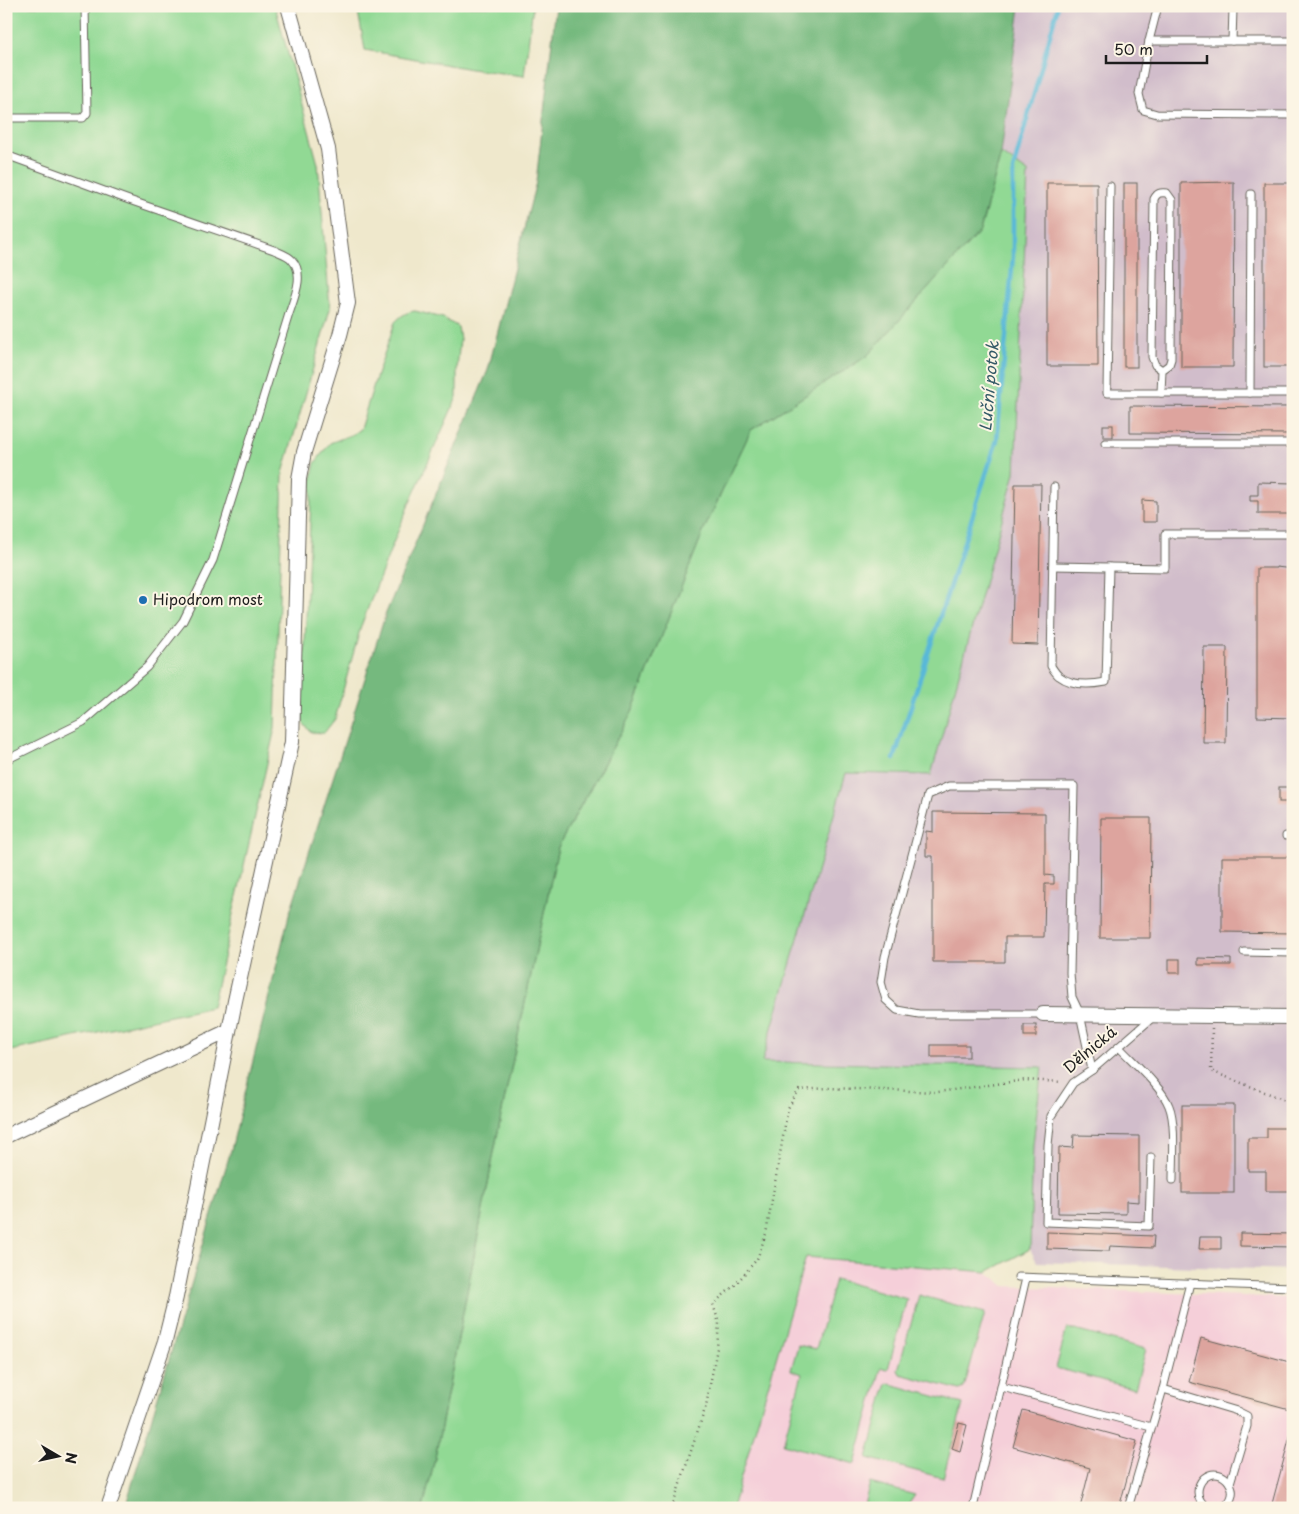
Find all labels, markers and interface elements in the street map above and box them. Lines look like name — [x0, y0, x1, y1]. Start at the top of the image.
scale bar — [1106, 32, 1208, 64]
text: 50 m — [1114, 37, 1153, 60]
water label: Luční potok — [972, 339, 1004, 432]
place label: Hipodrom most — [153, 587, 263, 610]
marker: Hipodrom most — [137, 594, 149, 606]
street label: Dělnická — [1057, 1019, 1121, 1078]
north arrow — [32, 1432, 82, 1482]
text: N — [60, 1451, 83, 1465]

